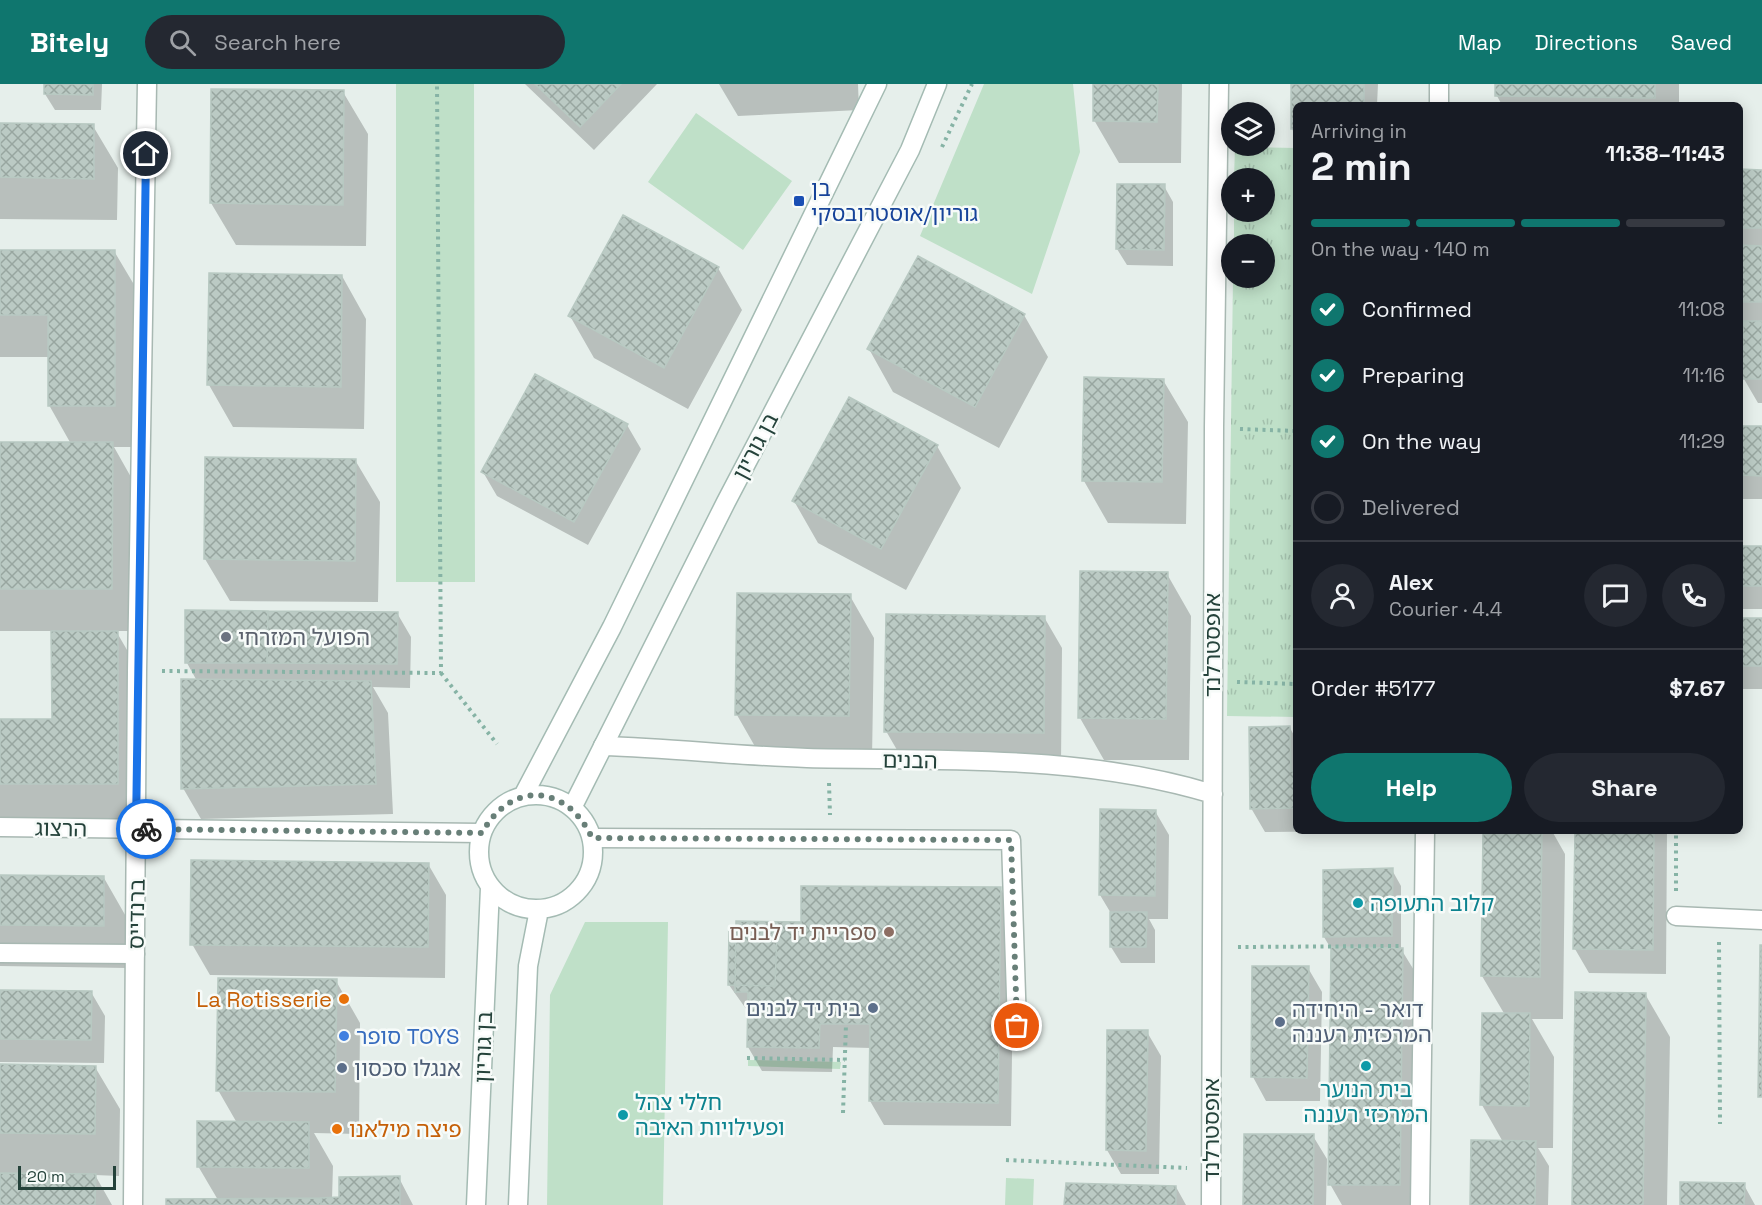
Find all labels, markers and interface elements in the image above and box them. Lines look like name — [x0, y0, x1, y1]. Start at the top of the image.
search box — [145, 15, 565, 69]
text: Bitely — [30, 24, 109, 60]
icon: search — [166, 26, 199, 59]
text: Search here — [214, 28, 341, 56]
text: Map — [1458, 29, 1502, 56]
text: Directions — [1535, 29, 1638, 56]
text: Saved — [1671, 29, 1732, 56]
map controls — [1221, 102, 1275, 288]
button: layers — [1221, 102, 1275, 156]
text: Arriving in — [1311, 118, 1407, 144]
pin — [120, 128, 171, 179]
icon: home — [129, 137, 162, 170]
text: 11:38–11:43 — [1605, 139, 1725, 167]
text: 2 min — [1311, 142, 1412, 191]
button: + — [1221, 168, 1275, 222]
place label: בן גוריון/אוסטרובסקי — [811, 174, 978, 227]
marker: בן גוריון/אוסטרובסקי — [792, 194, 806, 208]
button: − — [1221, 234, 1275, 288]
text: On the way · 140 m — [1311, 236, 1490, 262]
icon: check — [1311, 293, 1344, 326]
text: Confirmed — [1362, 295, 1472, 323]
text: 11:08 — [1678, 296, 1725, 322]
icon: check — [1311, 359, 1344, 392]
text: Preparing — [1362, 361, 1464, 389]
text: 11:16 — [1683, 362, 1725, 388]
street label: בן גוריון — [726, 408, 784, 484]
icon: check — [1311, 425, 1344, 458]
text: On the way — [1362, 427, 1481, 455]
text: 11:29 — [1679, 428, 1725, 454]
text: Delivered — [1362, 493, 1460, 521]
button: person — [1311, 564, 1374, 627]
button: chat — [1584, 564, 1647, 627]
button: phone — [1662, 564, 1725, 627]
text: Alex — [1389, 568, 1434, 596]
street label: אופסטרלנד — [1198, 593, 1226, 697]
text: Courier · 4.4 — [1389, 596, 1502, 622]
place label: הפועל המזרחי — [238, 623, 370, 651]
marker: הפועל המזרחי — [219, 630, 233, 644]
text: Order #5177 — [1311, 674, 1435, 702]
text: $7.67 — [1669, 674, 1725, 702]
street label: הבנים — [882, 746, 938, 774]
button: Help — [1311, 753, 1512, 822]
button: Share — [1524, 753, 1725, 822]
courier — [116, 799, 176, 859]
icon: bike — [130, 813, 163, 846]
street label: הרצוג — [35, 814, 87, 842]
street label: ברנדייס — [121, 878, 151, 950]
place label: קלוב התעופה — [1370, 889, 1494, 917]
marker: קלוב התעופה — [1351, 896, 1365, 910]
place label: ספריית יד לבנים — [729, 918, 877, 946]
marker: ספריית יד לבנים — [882, 925, 896, 939]
place label: La Rotisserie — [196, 985, 332, 1013]
marker: La Rotisserie — [337, 992, 351, 1006]
place label: בית יד לבנים — [745, 994, 861, 1022]
place label: דואר - היחידה המרכזית רעננה — [1292, 995, 1432, 1048]
pin — [991, 1000, 1042, 1051]
marker: בית יד לבנים — [866, 1001, 880, 1015]
icon: bag — [1000, 1009, 1033, 1042]
street label: בן גוריון — [468, 1011, 498, 1083]
marker: דואר - היחידה המרכזית רעננה — [1273, 1015, 1287, 1029]
place label: סופר TOYS — [356, 1022, 460, 1050]
marker: סופר TOYS — [337, 1029, 351, 1043]
place label: אנגלו סכסון — [354, 1054, 461, 1082]
marker: בית הנוער המרכזי רעננה — [1359, 1059, 1373, 1073]
marker: אנגלו סכסון — [335, 1061, 349, 1075]
place label: בית הנוער המרכזי רעננה — [1303, 1075, 1429, 1128]
street label: אופסטרלנד — [1197, 1078, 1225, 1182]
place label: חללי צהל ופעילויות האיבה — [635, 1088, 785, 1141]
marker: חללי צהל ופעילויות האיבה — [616, 1108, 630, 1122]
place label: פיצה מילאנו — [349, 1115, 462, 1143]
marker: פיצה מילאנו — [330, 1122, 344, 1136]
scale bar — [18, 1163, 116, 1190]
text: 20 m — [27, 1166, 65, 1187]

